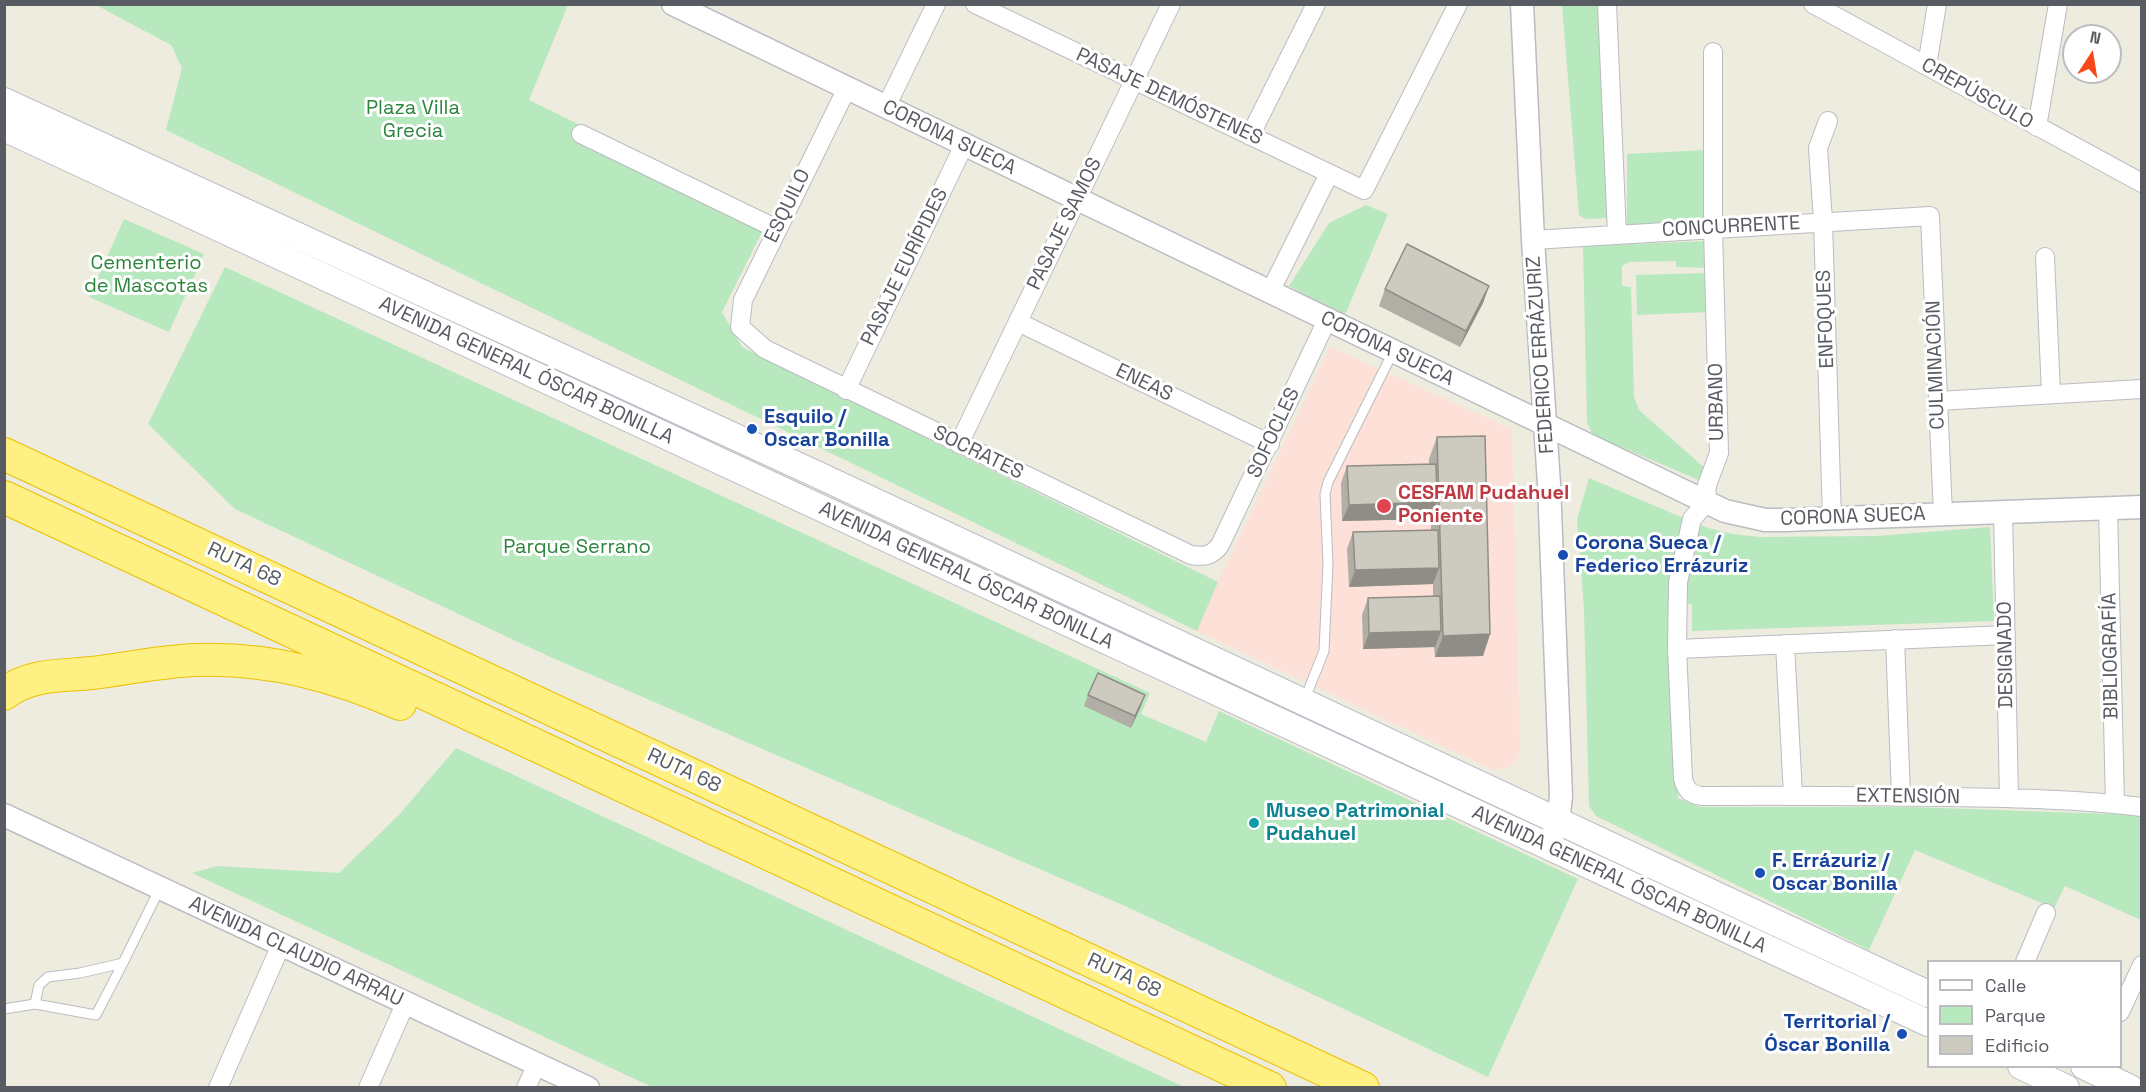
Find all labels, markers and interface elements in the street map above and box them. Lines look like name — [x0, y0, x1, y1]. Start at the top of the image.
north arrow — [2062, 24, 2122, 84]
text: N — [2088, 26, 2103, 49]
street label: PASAJE DEMÓSTENES — [1072, 43, 1266, 151]
street label: CREPÚSCULO — [1917, 53, 2037, 135]
street label: CORONA SUECA — [878, 95, 1020, 181]
park label: Plaza Villa Grecia — [366, 97, 460, 144]
street label: PASAJE SAMOS — [1023, 154, 1107, 294]
street label: ESQUILO — [760, 165, 816, 247]
street label: PASAJE EURÍPIDES — [856, 184, 954, 350]
street label: CONCURRENTE — [1661, 211, 1801, 243]
park label: Cementerio de Mascotas — [84, 252, 208, 299]
street label: FEDERICO ERRÁZURIZ — [1522, 255, 1560, 455]
street label: ENFOQUES — [1812, 269, 1840, 369]
street label: AVENIDA GENERAL ÓSCAR BONILLA — [375, 292, 677, 450]
street label: CULMINACIÓN — [1922, 300, 1950, 430]
street label: CORONA SUECA — [1316, 306, 1458, 392]
street label: ENEAS — [1112, 359, 1176, 407]
street label: URBANO — [1704, 363, 1730, 441]
street label: SOFOCLES — [1243, 384, 1305, 482]
place label: Esquilo / Oscar Bonilla — [764, 406, 890, 453]
street label: SOCRATES — [929, 421, 1027, 485]
marker: Esquilo / Oscar Bonilla — [745, 422, 759, 436]
place label: CESFAM Pudahuel Poniente — [1398, 482, 1569, 529]
street label: AVENIDA GENERAL ÓSCAR BONILLA — [815, 497, 1117, 655]
marker: CESFAM Pudahuel Poniente — [1375, 497, 1393, 515]
street label: CORONA SUECA — [1780, 502, 1926, 532]
place label: Corona Sueca / Federico Errázuriz — [1575, 532, 1748, 579]
park label: Parque Serrano — [503, 536, 651, 560]
street label: RUTA 68 — [203, 538, 285, 592]
marker: Corona Sueca / Federico Errázuriz — [1556, 548, 1570, 562]
street label: BIBLIOGRAFÍA — [2098, 592, 2124, 720]
street label: DESIGNADO — [1993, 601, 2019, 709]
street label: RUTA 68 — [643, 744, 725, 798]
street label: EXTENSIÓN — [1856, 784, 1960, 810]
place label: Museo Patrimonial Pudahuel — [1266, 800, 1444, 847]
street label: AVENIDA GENERAL ÓSCAR BONILLA — [1468, 801, 1770, 959]
marker: Museo Patrimonial Pudahuel — [1247, 816, 1261, 830]
place label: F. Errázuriz / Oscar Bonilla — [1772, 850, 1898, 897]
marker: F. Errázuriz / Oscar Bonilla — [1753, 866, 1767, 880]
street label: AVENIDA CLAUDIO ARRAU — [185, 892, 407, 1012]
street label: RUTA 68 — [1083, 949, 1165, 1003]
legend — [1927, 960, 2122, 1068]
text: Calle — [1985, 974, 2026, 997]
text: Parque — [1985, 1004, 2046, 1027]
place label: Territorial / Óscar Bonilla — [1764, 1011, 1890, 1058]
marker: Territorial / Óscar Bonilla — [1895, 1027, 1909, 1041]
text: Edificio — [1985, 1034, 2049, 1057]

